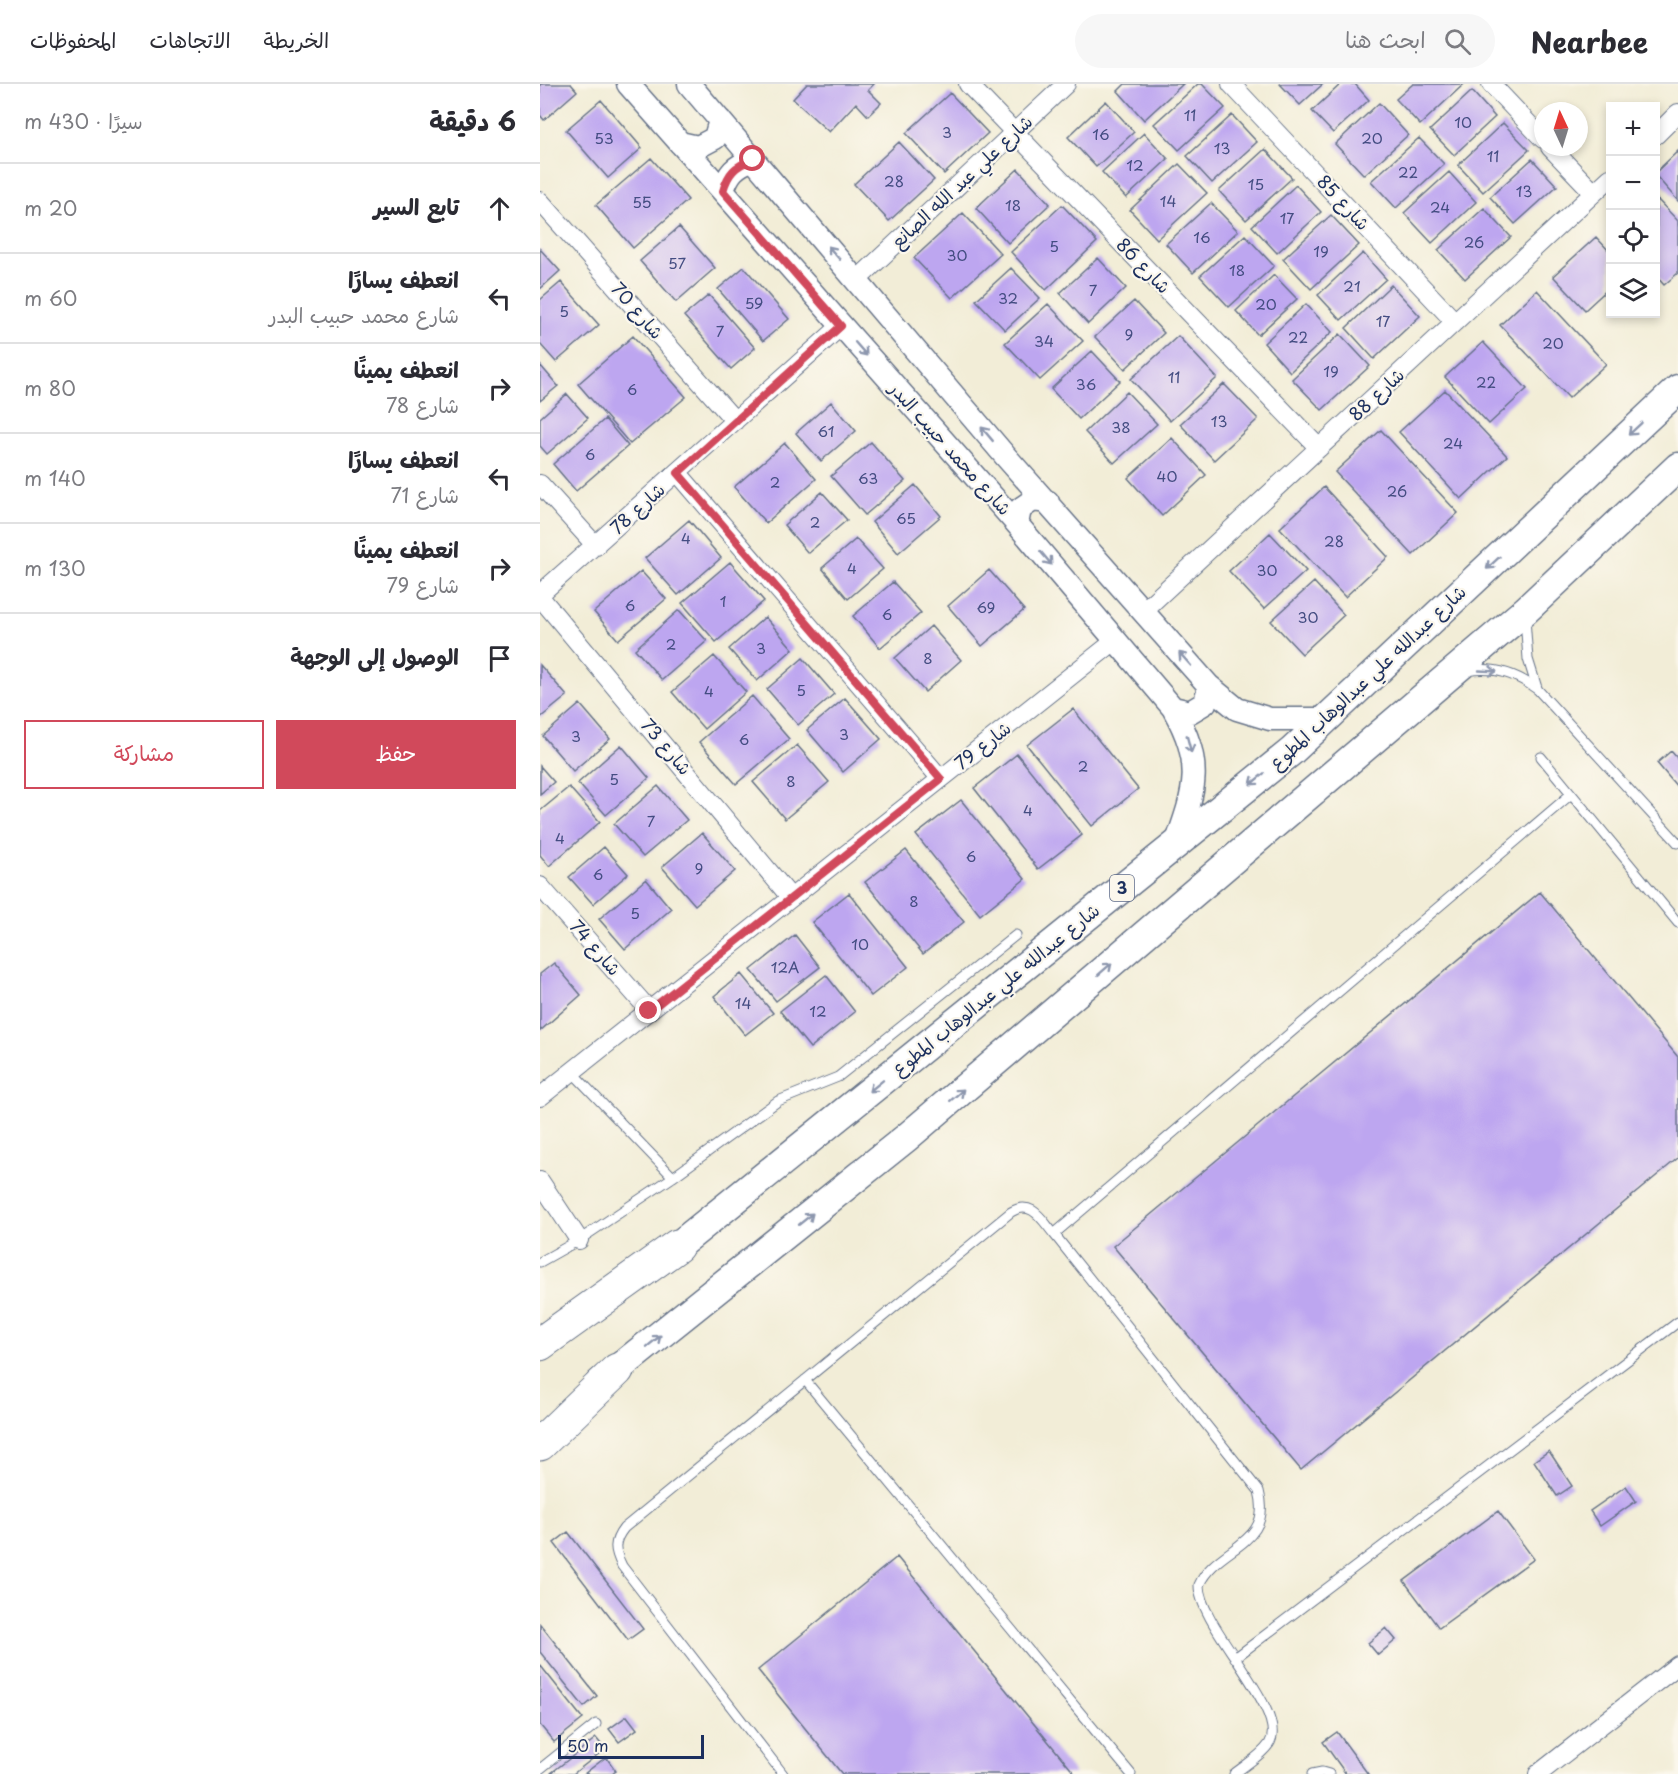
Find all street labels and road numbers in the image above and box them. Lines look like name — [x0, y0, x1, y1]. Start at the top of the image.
street label: شارع علي عبد الله الصانع — [884, 108, 1041, 257]
street label: شارع 85 — [1311, 168, 1377, 236]
street label: شارع 86 — [1111, 231, 1177, 299]
street label: شارع 70 — [606, 276, 671, 344]
street label: شارع 88 — [1342, 361, 1410, 427]
street label: شارع محمد حبيب البدر — [883, 374, 1018, 521]
street label: شارع 78 — [604, 476, 670, 540]
street label: شارع عبدالله علي عبدالوهاب المطوع — [1263, 578, 1474, 779]
street label: شارع 73 — [635, 712, 699, 780]
street label: شارع 79 — [948, 714, 1016, 776]
road number: 3 — [1110, 875, 1134, 901]
street label: شارع عبدالله علي عبدالوهاب المطوع — [885, 896, 1107, 1084]
street label: شارع 74 — [564, 913, 628, 981]

